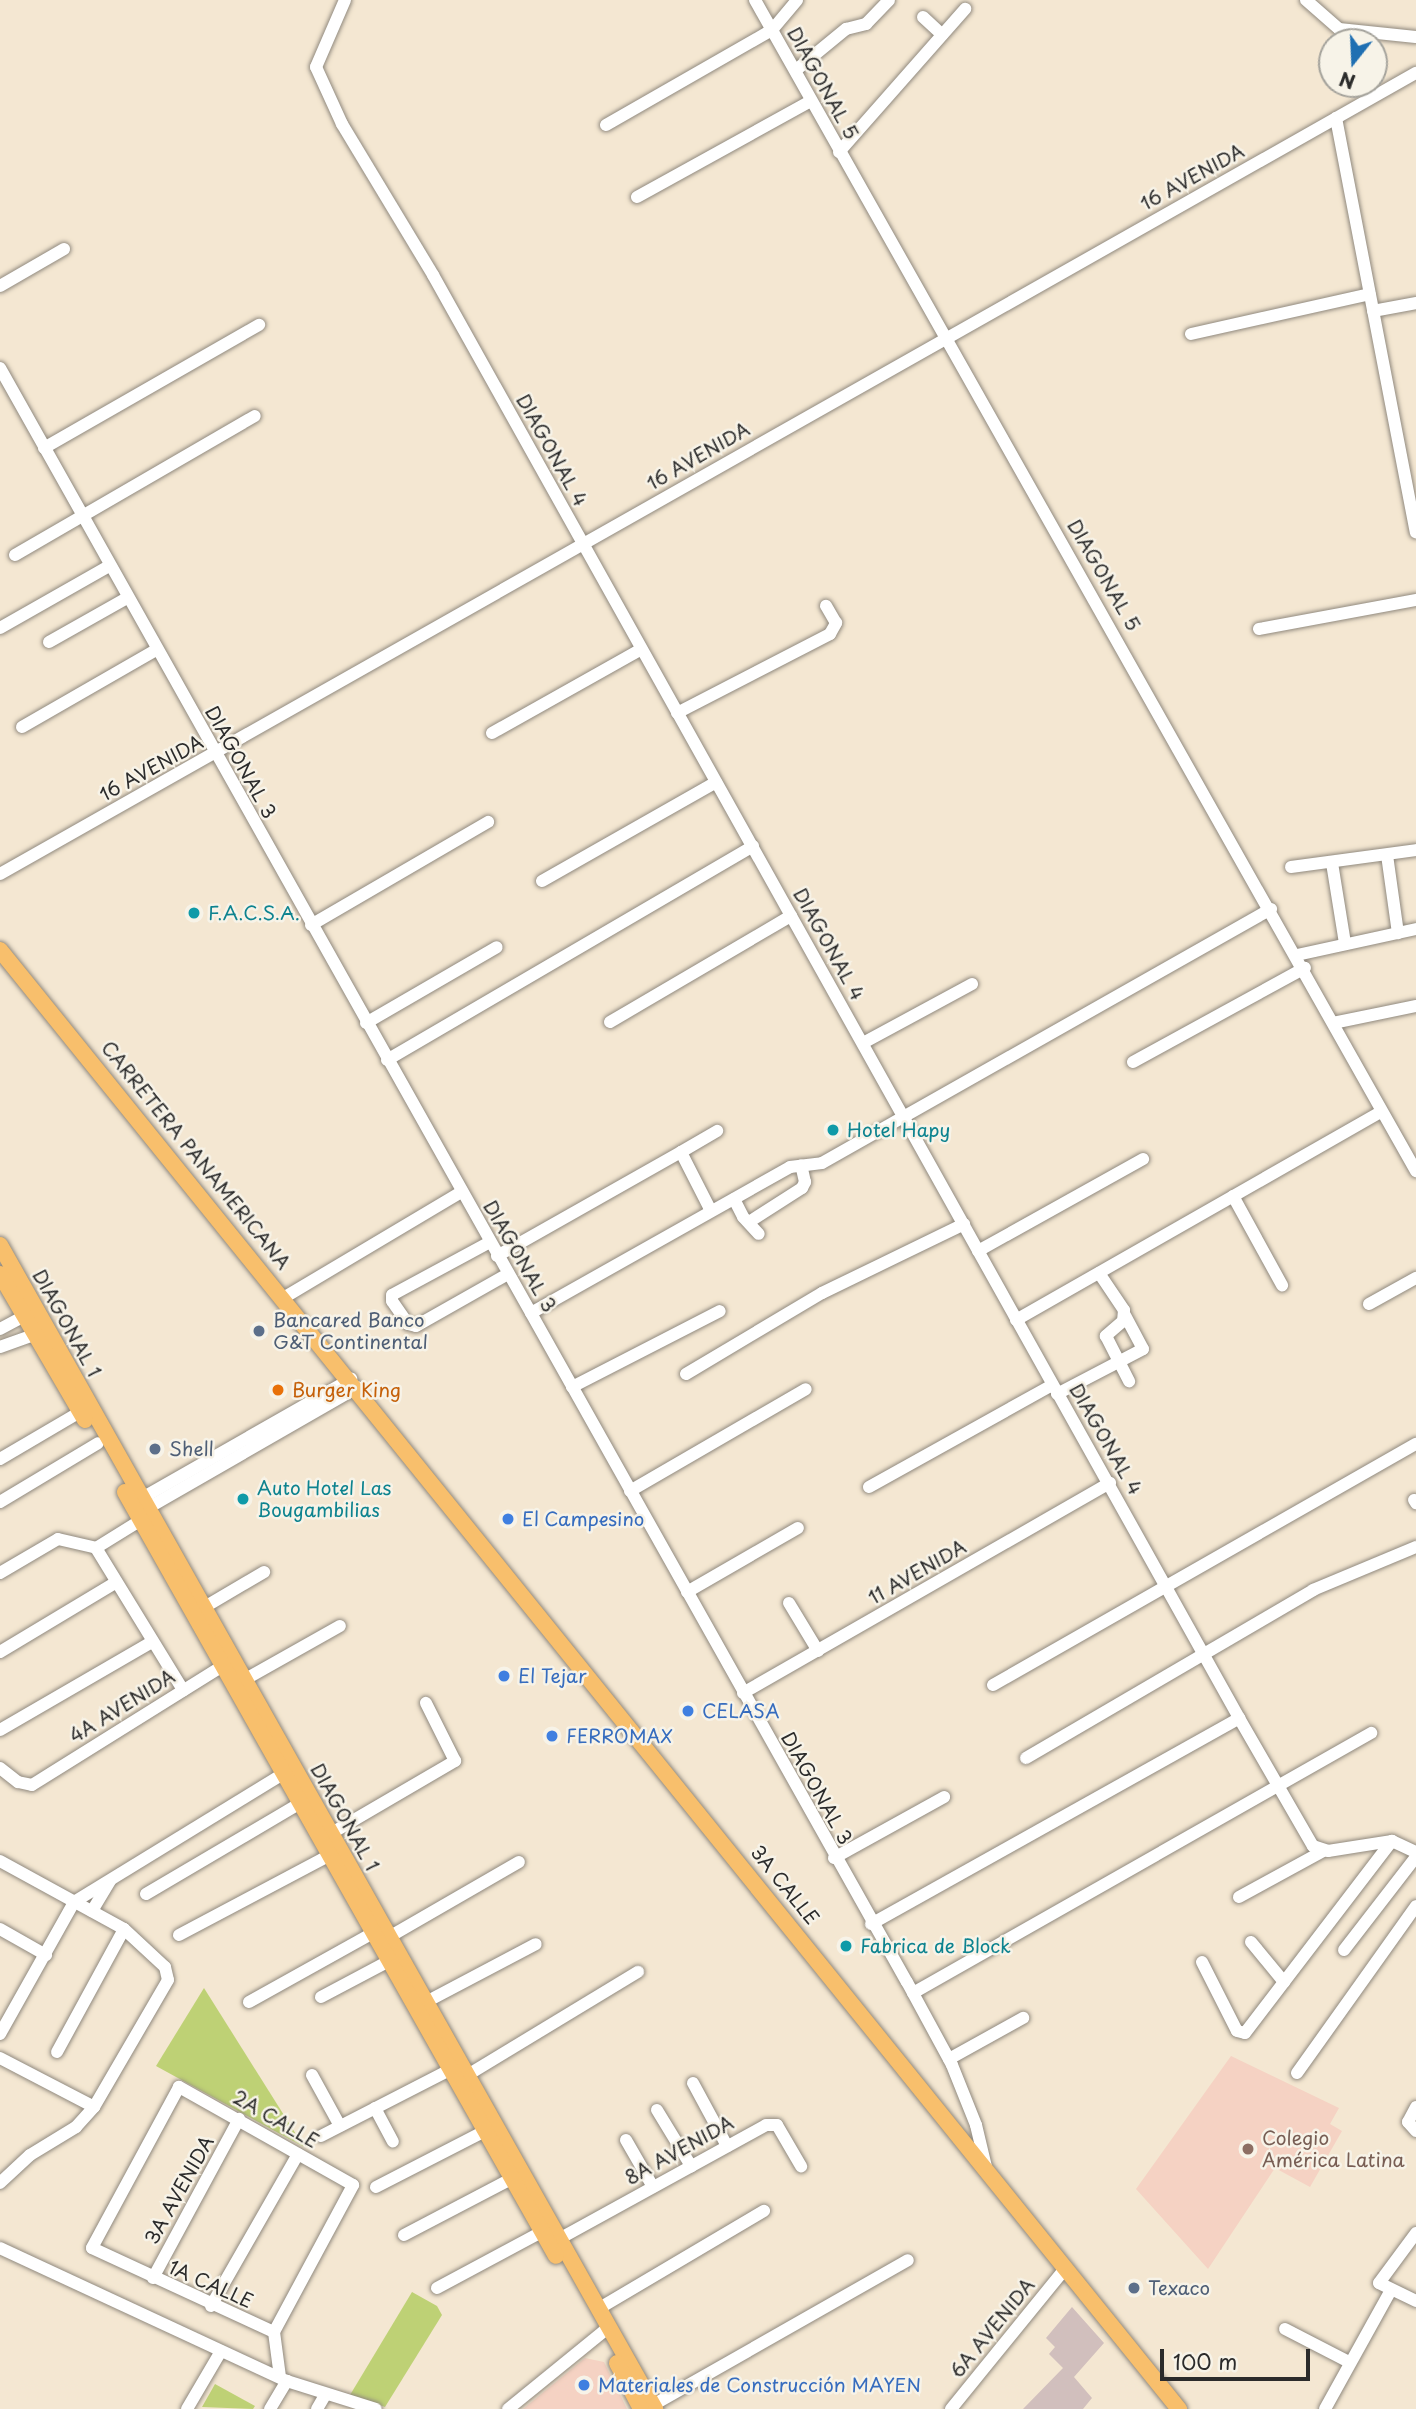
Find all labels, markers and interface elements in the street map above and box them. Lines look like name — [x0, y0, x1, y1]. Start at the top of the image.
street label: DIAGONAL 5 — [783, 24, 863, 142]
north arrow — [1318, 28, 1388, 98]
text: N — [1336, 65, 1359, 97]
street label: 16 AVENIDA — [1136, 139, 1248, 215]
street label: DIAGONAL 4 — [512, 391, 592, 509]
street label: 16 AVENIDA — [642, 417, 754, 495]
street label: DIAGONAL 5 — [1063, 516, 1145, 634]
street label: DIAGONAL 3 — [201, 703, 281, 821]
street label: 16 AVENIDA — [95, 730, 207, 806]
street label: DIAGONAL 4 — [789, 885, 869, 1003]
place label: F.A.C.S.A. — [208, 902, 300, 924]
marker: F.A.C.S.A. — [186, 905, 202, 921]
street label: CARRETERA PANAMERICANA — [96, 1036, 296, 1274]
place label: Hotel Hapy — [847, 1119, 950, 1141]
marker: Hotel Hapy — [825, 1122, 841, 1138]
street label: DIAGONAL 3 — [479, 1197, 561, 1315]
street label: DIAGONAL 1 — [28, 1265, 106, 1381]
place label: Bancared Banco G&T Continental — [273, 1309, 428, 1353]
marker: Bancared Banco G&T Continental — [251, 1323, 267, 1339]
place label: Burger King — [292, 1379, 400, 1401]
street label: DIAGONAL 4 — [1065, 1380, 1147, 1498]
marker: Burger King — [270, 1382, 286, 1398]
place label: Shell — [169, 1438, 214, 1460]
marker: Shell — [147, 1441, 163, 1457]
place label: Auto Hotel Las Bougambilias — [257, 1477, 393, 1521]
marker: Auto Hotel Las Bougambilias — [235, 1491, 251, 1507]
place label: El Campesino — [522, 1508, 645, 1530]
marker: El Campesino — [500, 1511, 516, 1527]
street label: 11 AVENIDA — [864, 1535, 970, 1609]
street label: 4A AVENIDA — [65, 1664, 179, 1748]
place label: El Tejar — [518, 1665, 587, 1687]
marker: El Tejar — [496, 1668, 512, 1684]
place label: CELASA — [702, 1700, 780, 1722]
marker: CELASA — [680, 1703, 696, 1719]
place label: FERROMAX — [566, 1725, 673, 1747]
marker: FERROMAX — [544, 1728, 560, 1744]
street label: DIAGONAL 3 — [777, 1729, 857, 1847]
street label: DIAGONAL 1 — [306, 1759, 384, 1875]
street label: 3A CALLE — [746, 1841, 824, 1929]
place label: Fabrica de Block — [860, 1935, 1011, 1957]
marker: Fabrica de Block — [838, 1938, 854, 1954]
street label: 2A CALLE — [229, 2085, 323, 2153]
street label: 8A AVENIDA — [621, 2111, 737, 2189]
place label: Colegio América Latina — [1262, 2127, 1404, 2171]
street label: 3A AVENIDA — [140, 2132, 218, 2248]
marker: Colegio América Latina — [1240, 2141, 1256, 2157]
street label: 1A CALLE — [165, 2255, 257, 2313]
street label: 6A AVENIDA — [945, 2273, 1039, 2383]
place label: Texaco — [1148, 2277, 1210, 2299]
marker: Texaco — [1126, 2280, 1142, 2296]
scale bar — [1164, 2336, 1314, 2380]
text: 100 m — [1173, 2345, 1237, 2377]
place label: Materiales de Construcción MAYEN — [598, 2374, 925, 2396]
marker: Materiales de Construcción MAYEN — [576, 2377, 592, 2393]

